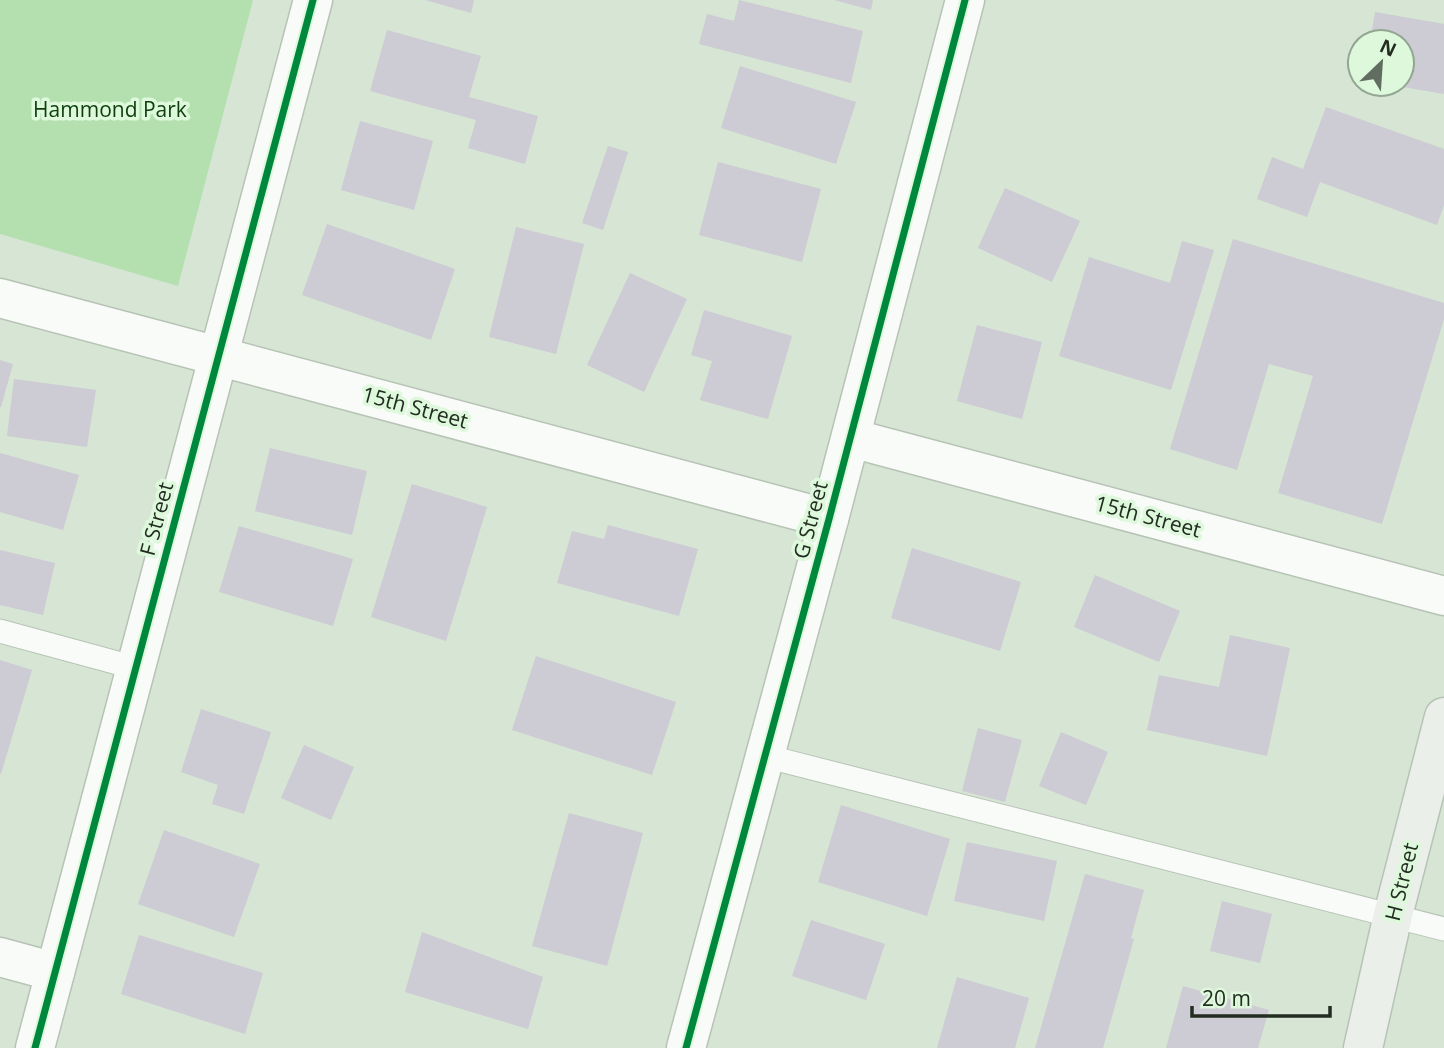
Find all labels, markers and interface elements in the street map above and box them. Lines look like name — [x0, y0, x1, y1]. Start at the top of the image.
north arrow — [1346, 28, 1416, 98]
text: N — [1376, 33, 1401, 63]
park label: Hammond Park — [33, 95, 187, 123]
street label: 15th Street — [359, 379, 471, 435]
street label: G Street — [786, 478, 834, 562]
street label: F Street — [133, 479, 179, 559]
street label: 15th Street — [1092, 488, 1204, 544]
street label: H Street — [1378, 840, 1424, 924]
scale bar — [1192, 974, 1330, 1018]
text: 20 m — [1202, 984, 1251, 1012]

